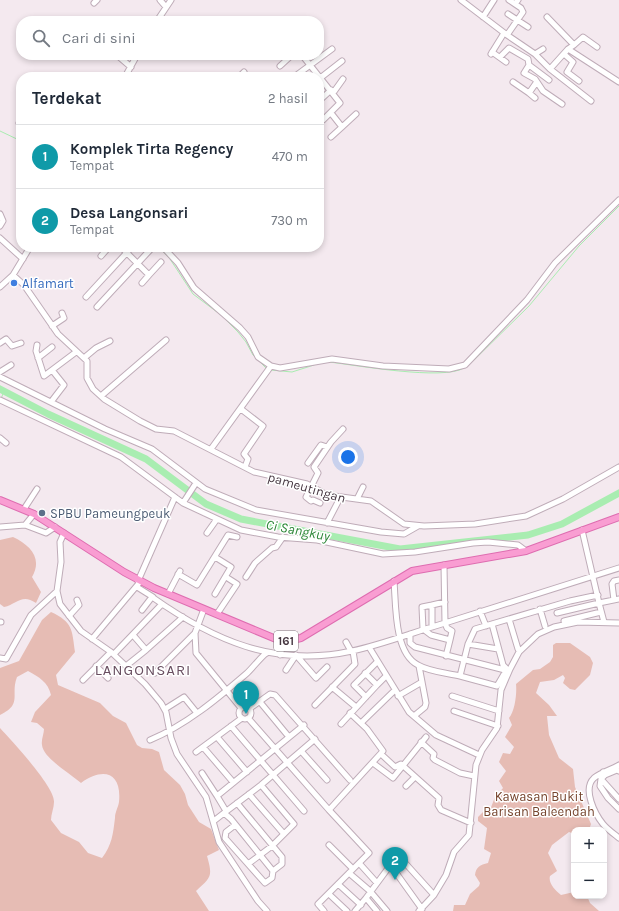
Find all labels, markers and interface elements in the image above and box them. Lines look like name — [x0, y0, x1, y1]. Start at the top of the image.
search box — [16, 16, 324, 60]
icon: search — [30, 27, 52, 49]
text: Cari di sini — [62, 29, 136, 47]
text: Terdekat — [32, 88, 101, 108]
text: 2 hasil — [268, 91, 308, 106]
text: Komplek Tirta Regency — [70, 140, 233, 158]
text: 1 — [43, 149, 47, 164]
text: 470 m — [272, 149, 308, 164]
text: Tempat — [70, 158, 114, 173]
text: Desa Langonsari — [70, 204, 188, 222]
text: 2 — [41, 213, 49, 228]
text: 730 m — [271, 213, 308, 228]
text: Tempat — [70, 222, 114, 237]
place label: Alfamart — [22, 276, 74, 291]
marker: Alfamart — [9, 278, 19, 288]
your location — [338, 447, 358, 467]
street label: pameutingan — [266, 469, 348, 506]
place label: SPBU Pameungpeuk — [50, 506, 170, 521]
marker: SPBU Pameungpeuk — [37, 508, 47, 518]
water label: Ci Sangkuy — [265, 516, 332, 545]
road number: 161 — [274, 631, 298, 651]
district label: LANGONSARI — [95, 661, 191, 679]
pin: 1 — [233, 681, 259, 714]
park label: Kawasan Bukit Barisan Baleendah — [483, 789, 595, 819]
map controls — [571, 827, 607, 899]
button: + — [571, 827, 607, 863]
pin: 2 — [382, 847, 408, 880]
button: − — [571, 863, 607, 899]

